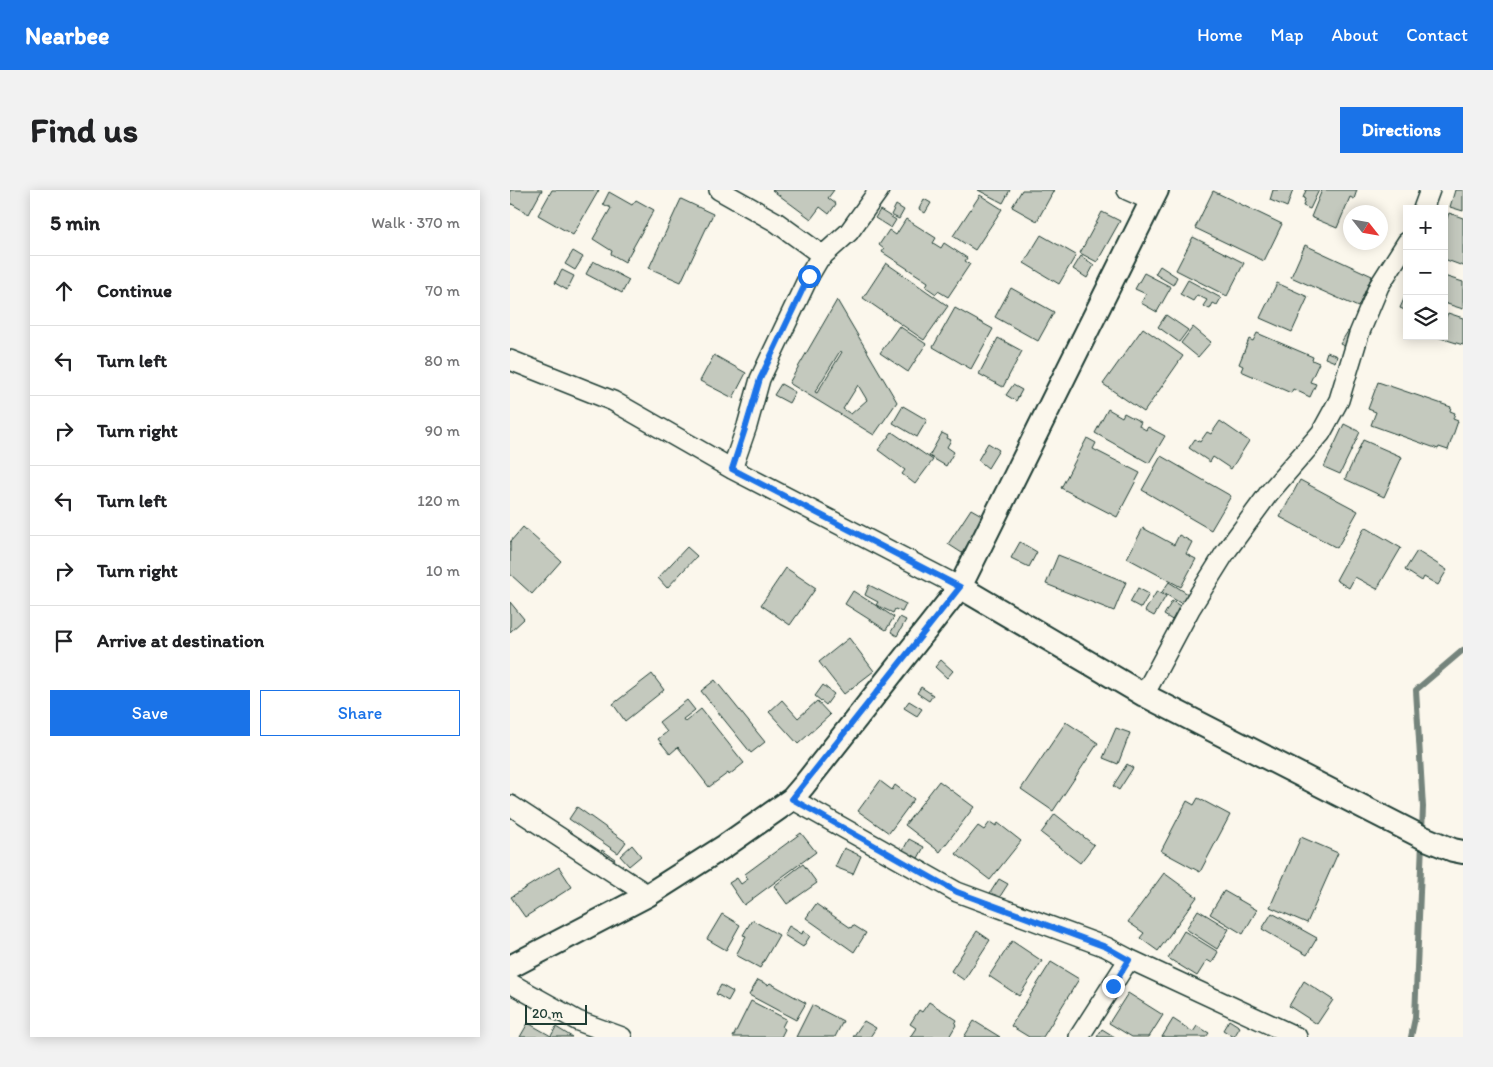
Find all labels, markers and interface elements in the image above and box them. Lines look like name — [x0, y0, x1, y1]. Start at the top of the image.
text: Nearbee — [25, 21, 109, 50]
text: Home — [1197, 24, 1243, 46]
text: Map — [1271, 24, 1304, 46]
text: About — [1332, 24, 1378, 46]
text: Contact — [1406, 24, 1468, 46]
button: Directions — [1340, 107, 1463, 153]
text: Find us — [30, 109, 138, 151]
north arrow — [1343, 205, 1388, 250]
map controls — [1403, 205, 1448, 340]
button: + — [1403, 205, 1448, 250]
text: 5 min — [50, 210, 100, 235]
text: Walk · 370 m — [371, 213, 460, 232]
button: − — [1403, 250, 1448, 295]
route start — [798, 265, 821, 288]
icon: ahead — [50, 277, 78, 305]
text: Continue — [97, 279, 172, 302]
text: 70 m — [425, 281, 460, 300]
button: layers — [1403, 295, 1448, 340]
icon: left — [50, 347, 78, 375]
text: Turn left — [97, 349, 167, 372]
text: 80 m — [424, 351, 460, 370]
icon: right — [50, 417, 78, 445]
text: Turn right — [97, 419, 178, 442]
text: 90 m — [425, 421, 460, 440]
icon: left — [50, 487, 78, 515]
text: Turn left — [97, 489, 167, 512]
text: 120 m — [417, 491, 460, 510]
icon: right — [50, 557, 78, 585]
text: Turn right — [97, 559, 178, 582]
text: 10 m — [426, 561, 460, 580]
icon: arrive — [50, 627, 78, 655]
text: Arrive at destination — [97, 629, 264, 652]
button: Save — [50, 690, 250, 736]
button: Share — [260, 690, 460, 736]
route end — [1102, 975, 1125, 998]
scale bar — [525, 1002, 588, 1025]
text: 20 m — [532, 1005, 563, 1022]

